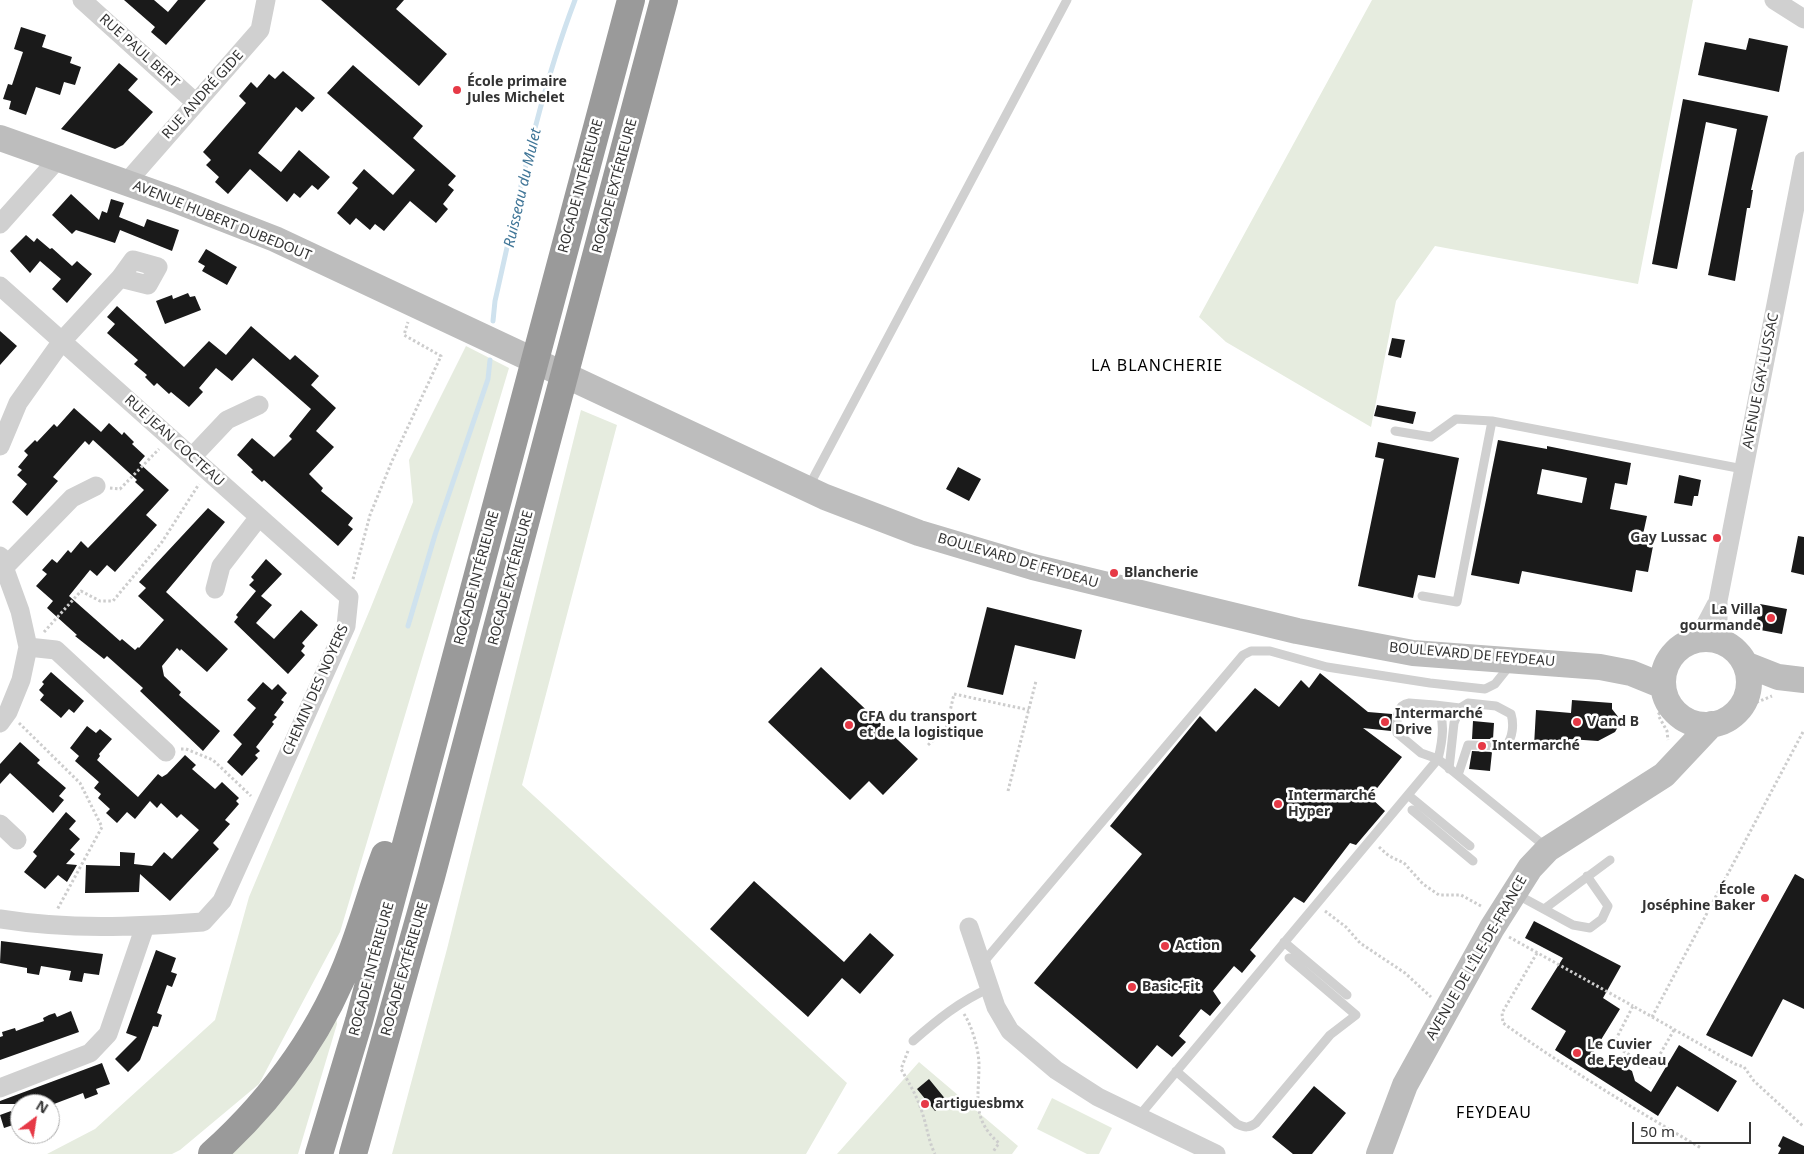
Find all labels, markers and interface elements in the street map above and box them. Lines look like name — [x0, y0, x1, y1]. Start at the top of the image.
street label: RUE PAUL BERT — [96, 11, 182, 91]
street label: RUE ANDRÉ GIDE — [159, 47, 247, 143]
place label: École primaire Jules Michelet — [467, 74, 567, 106]
marker: École primaire Jules Michelet — [451, 84, 463, 96]
street label: ROCADE INTÉRIEURE — [555, 117, 607, 255]
street label: ROCADE EXTÉRIEURE — [589, 117, 641, 255]
water label: Ruisseau du Mulet — [501, 127, 545, 249]
street label: AVENUE HUBERT DUBEDOUT — [130, 177, 314, 265]
street label: AVENUE GAY-LUSSAC — [1740, 312, 1782, 450]
district label: LA BLANCHERIE — [1089, 356, 1225, 376]
street label: RUE JEAN COCTEAU — [121, 392, 227, 490]
street label: ROCADE INTÉRIEURE — [451, 509, 503, 647]
street label: ROCADE EXTÉRIEURE — [485, 509, 537, 647]
street label: BOULEVARD DE FEYDEAU — [936, 530, 1100, 592]
place label: Gay Lussac — [1630, 530, 1707, 546]
marker: Gay Lussac — [1711, 532, 1723, 544]
place label: Blancherie — [1124, 565, 1198, 581]
marker: Blancherie — [1108, 567, 1120, 579]
place label: La Villa gourmande — [1680, 602, 1761, 634]
marker: La Villa gourmande — [1765, 612, 1777, 624]
street label: CHEMIN DES NOYERS — [280, 622, 352, 758]
street label: BOULEVARD DE FEYDEAU — [1388, 639, 1556, 671]
place label: Intermarché Drive — [1395, 706, 1483, 739]
place label: CFA du transport et de la logistique — [859, 709, 984, 742]
place label: V and B — [1587, 714, 1639, 730]
marker: Intermarché Drive — [1379, 716, 1391, 728]
marker: V and B — [1571, 716, 1583, 728]
marker: CFA du transport et de la logistique — [843, 719, 855, 731]
place label: Intermarché — [1492, 738, 1580, 754]
marker: Intermarché — [1476, 740, 1488, 752]
place label: Intermarché Hyper — [1288, 788, 1376, 820]
marker: Intermarché Hyper — [1272, 798, 1284, 810]
street label: AVENUE DE L'ÎLE-DE-FRANCE — [1423, 873, 1531, 1043]
place label: École Joséphine Baker — [1642, 882, 1755, 914]
marker: École Joséphine Baker — [1759, 892, 1771, 904]
street label: ROCADE INTÉRIEURE — [346, 900, 398, 1038]
street label: ROCADE EXTÉRIEURE — [378, 900, 432, 1038]
place label: Action — [1175, 938, 1220, 954]
marker: Action — [1159, 940, 1171, 952]
place label: Basic-Fit — [1142, 979, 1201, 995]
marker: Basic-Fit — [1126, 981, 1138, 993]
place label: Le Cuvier de Feydeau — [1587, 1037, 1666, 1070]
marker: Le Cuvier de Feydeau — [1571, 1047, 1583, 1059]
north arrow — [10, 1094, 60, 1144]
text: N — [33, 1095, 52, 1118]
place label: artiguesbmx — [935, 1096, 1024, 1112]
marker: artiguesbmx — [919, 1098, 931, 1110]
district label: FEYDEAU — [1455, 1103, 1533, 1123]
scale bar — [1634, 1112, 1753, 1144]
text: 50 m — [1640, 1121, 1675, 1141]

